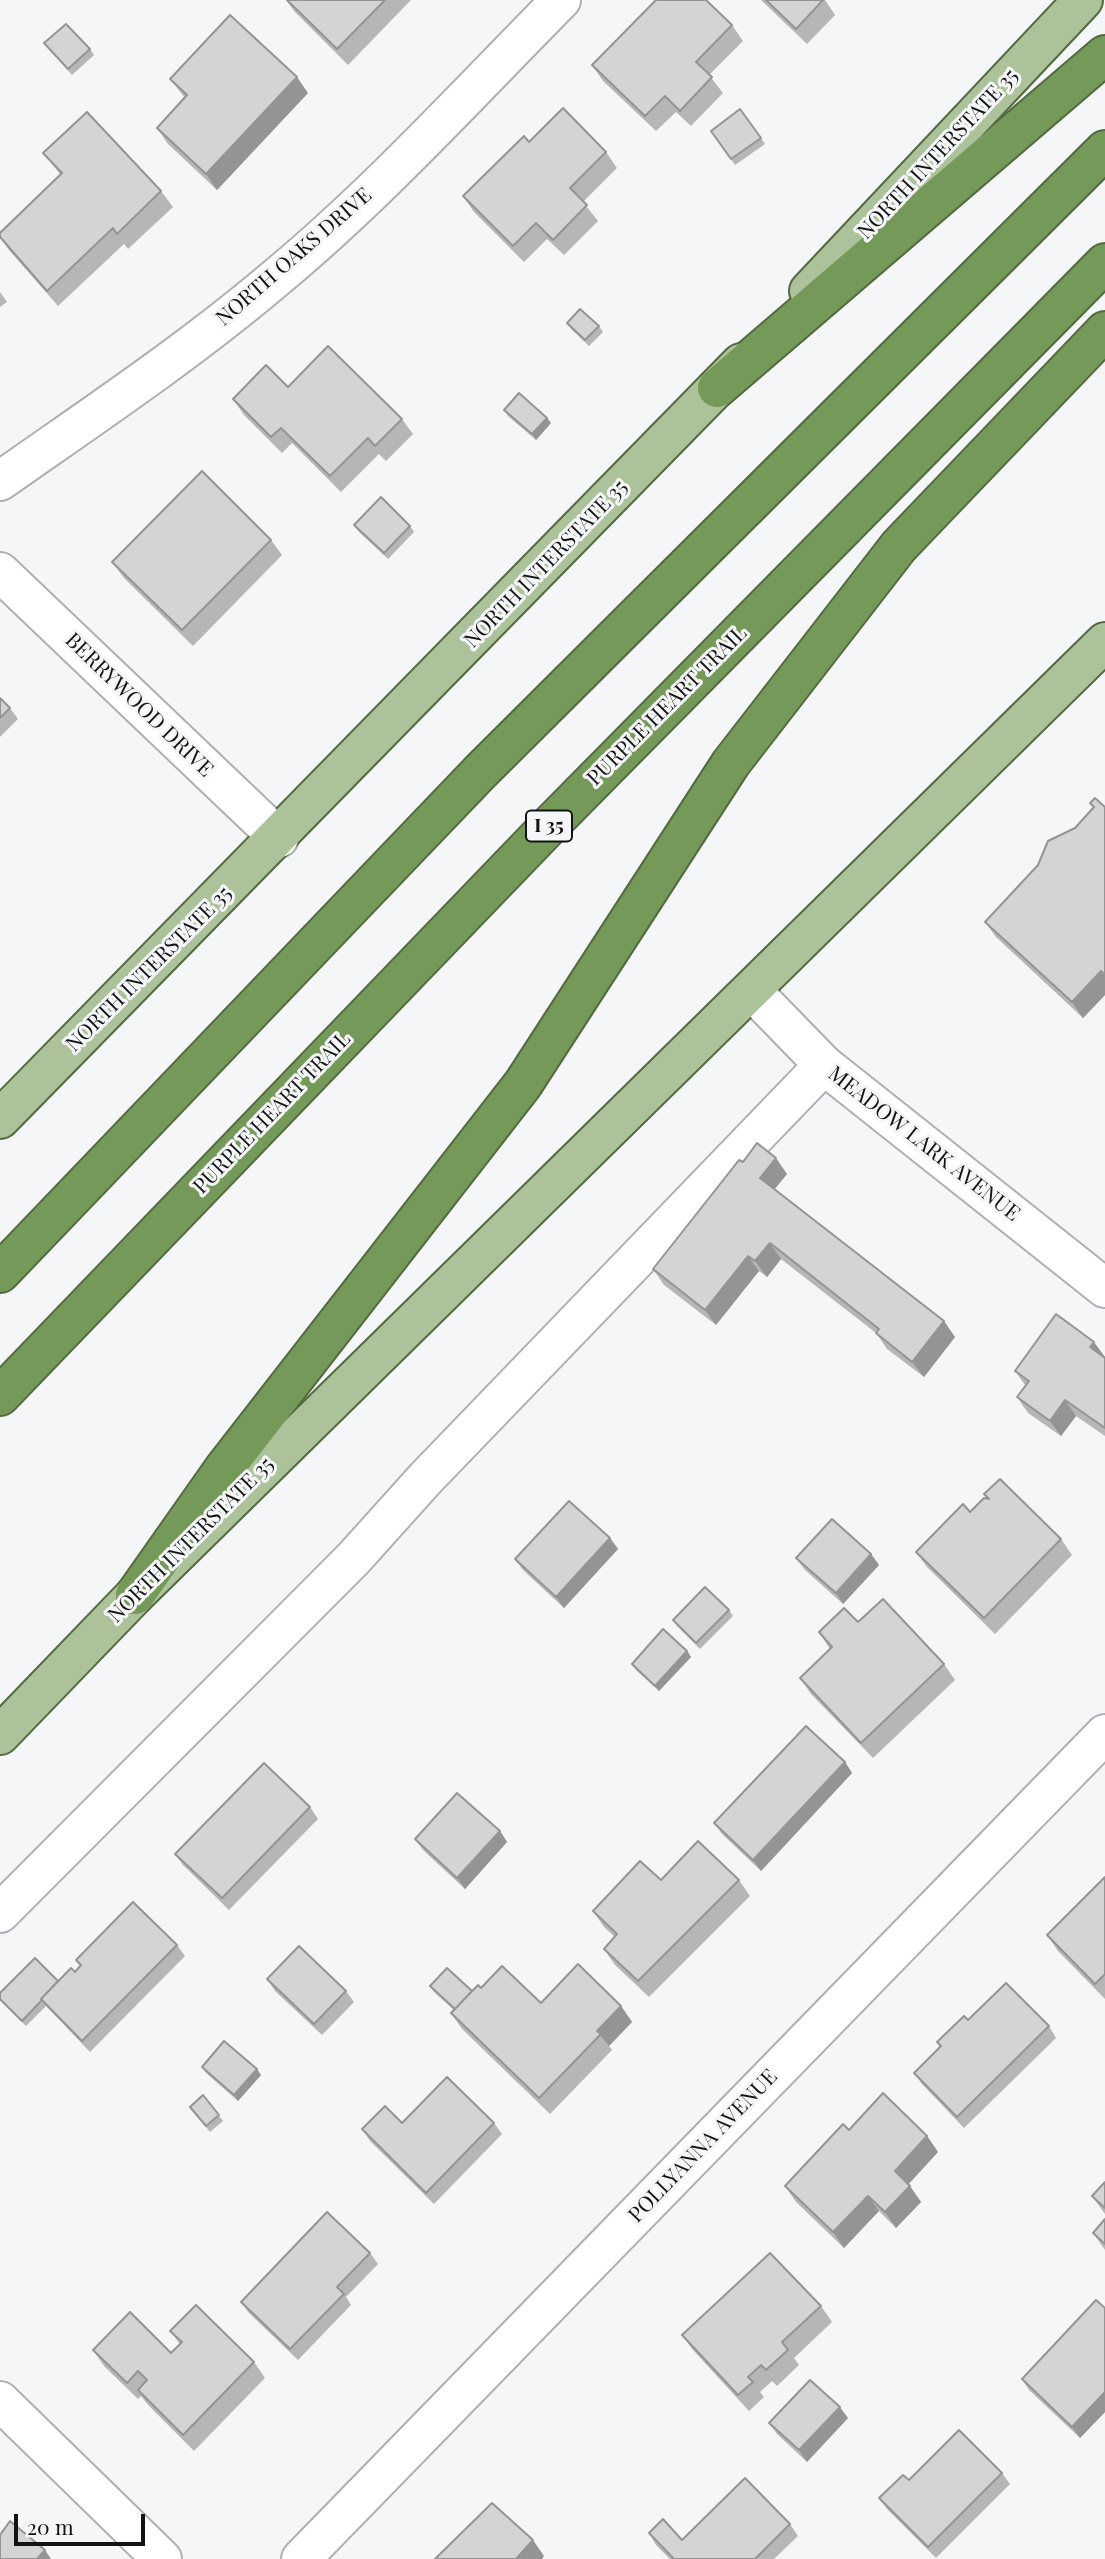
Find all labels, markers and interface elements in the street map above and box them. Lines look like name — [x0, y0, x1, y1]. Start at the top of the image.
street label: NORTH INTERSTATE 35 — [852, 64, 1024, 244]
street label: NORTH OAKS DRIVE — [211, 183, 377, 331]
street label: NORTH INTERSTATE 35 — [459, 475, 633, 653]
street label: PURPLE HEART TRAIL — [582, 621, 752, 791]
street label: BERRYWOOD DRIVE — [60, 628, 218, 782]
road number: I 35 — [526, 810, 572, 842]
street label: NORTH INTERSTATE 35 — [61, 881, 237, 1057]
street label: PURPLE HEART TRAIL — [188, 1027, 356, 1199]
street label: MEADOW LARK AVENUE — [823, 1061, 1025, 1227]
street label: NORTH INTERSTATE 35 — [103, 1452, 279, 1628]
street label: POLLYANNA AVENUE — [623, 2064, 783, 2228]
scale bar — [18, 2500, 149, 2544]
text: 20 m — [27, 2512, 74, 2540]

